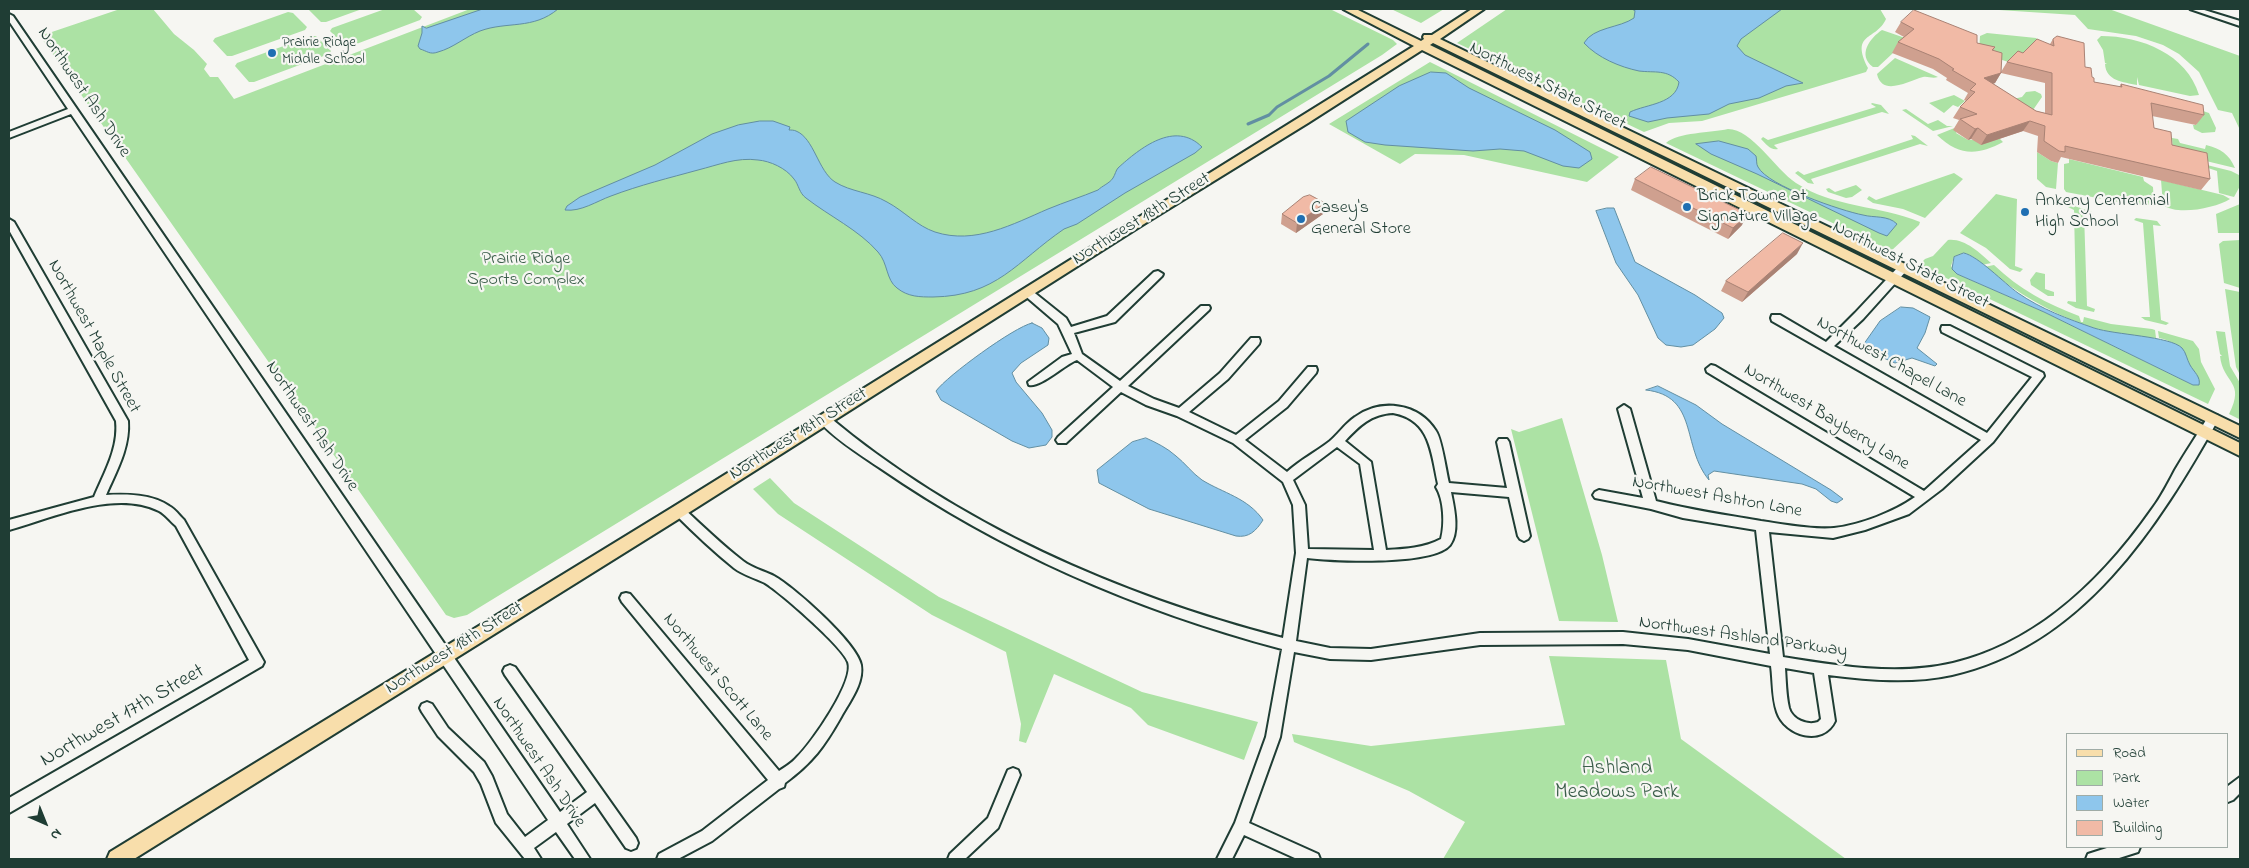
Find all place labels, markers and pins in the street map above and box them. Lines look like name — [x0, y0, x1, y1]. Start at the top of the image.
place label: Prairie Ridge Middle School — [282, 35, 365, 70]
marker: Prairie Ridge Middle School — [266, 47, 278, 59]
place label: Brick Towne at Signature Village — [1697, 186, 1817, 228]
place label: Ankeny Centennial High School — [2035, 191, 2169, 233]
place label: Casey's General Store — [1311, 198, 1411, 240]
marker: Brick Towne at Signature Village — [1681, 201, 1693, 213]
marker: Ankeny Centennial High School — [2019, 206, 2031, 218]
marker: Casey's General Store — [1295, 213, 1307, 225]

